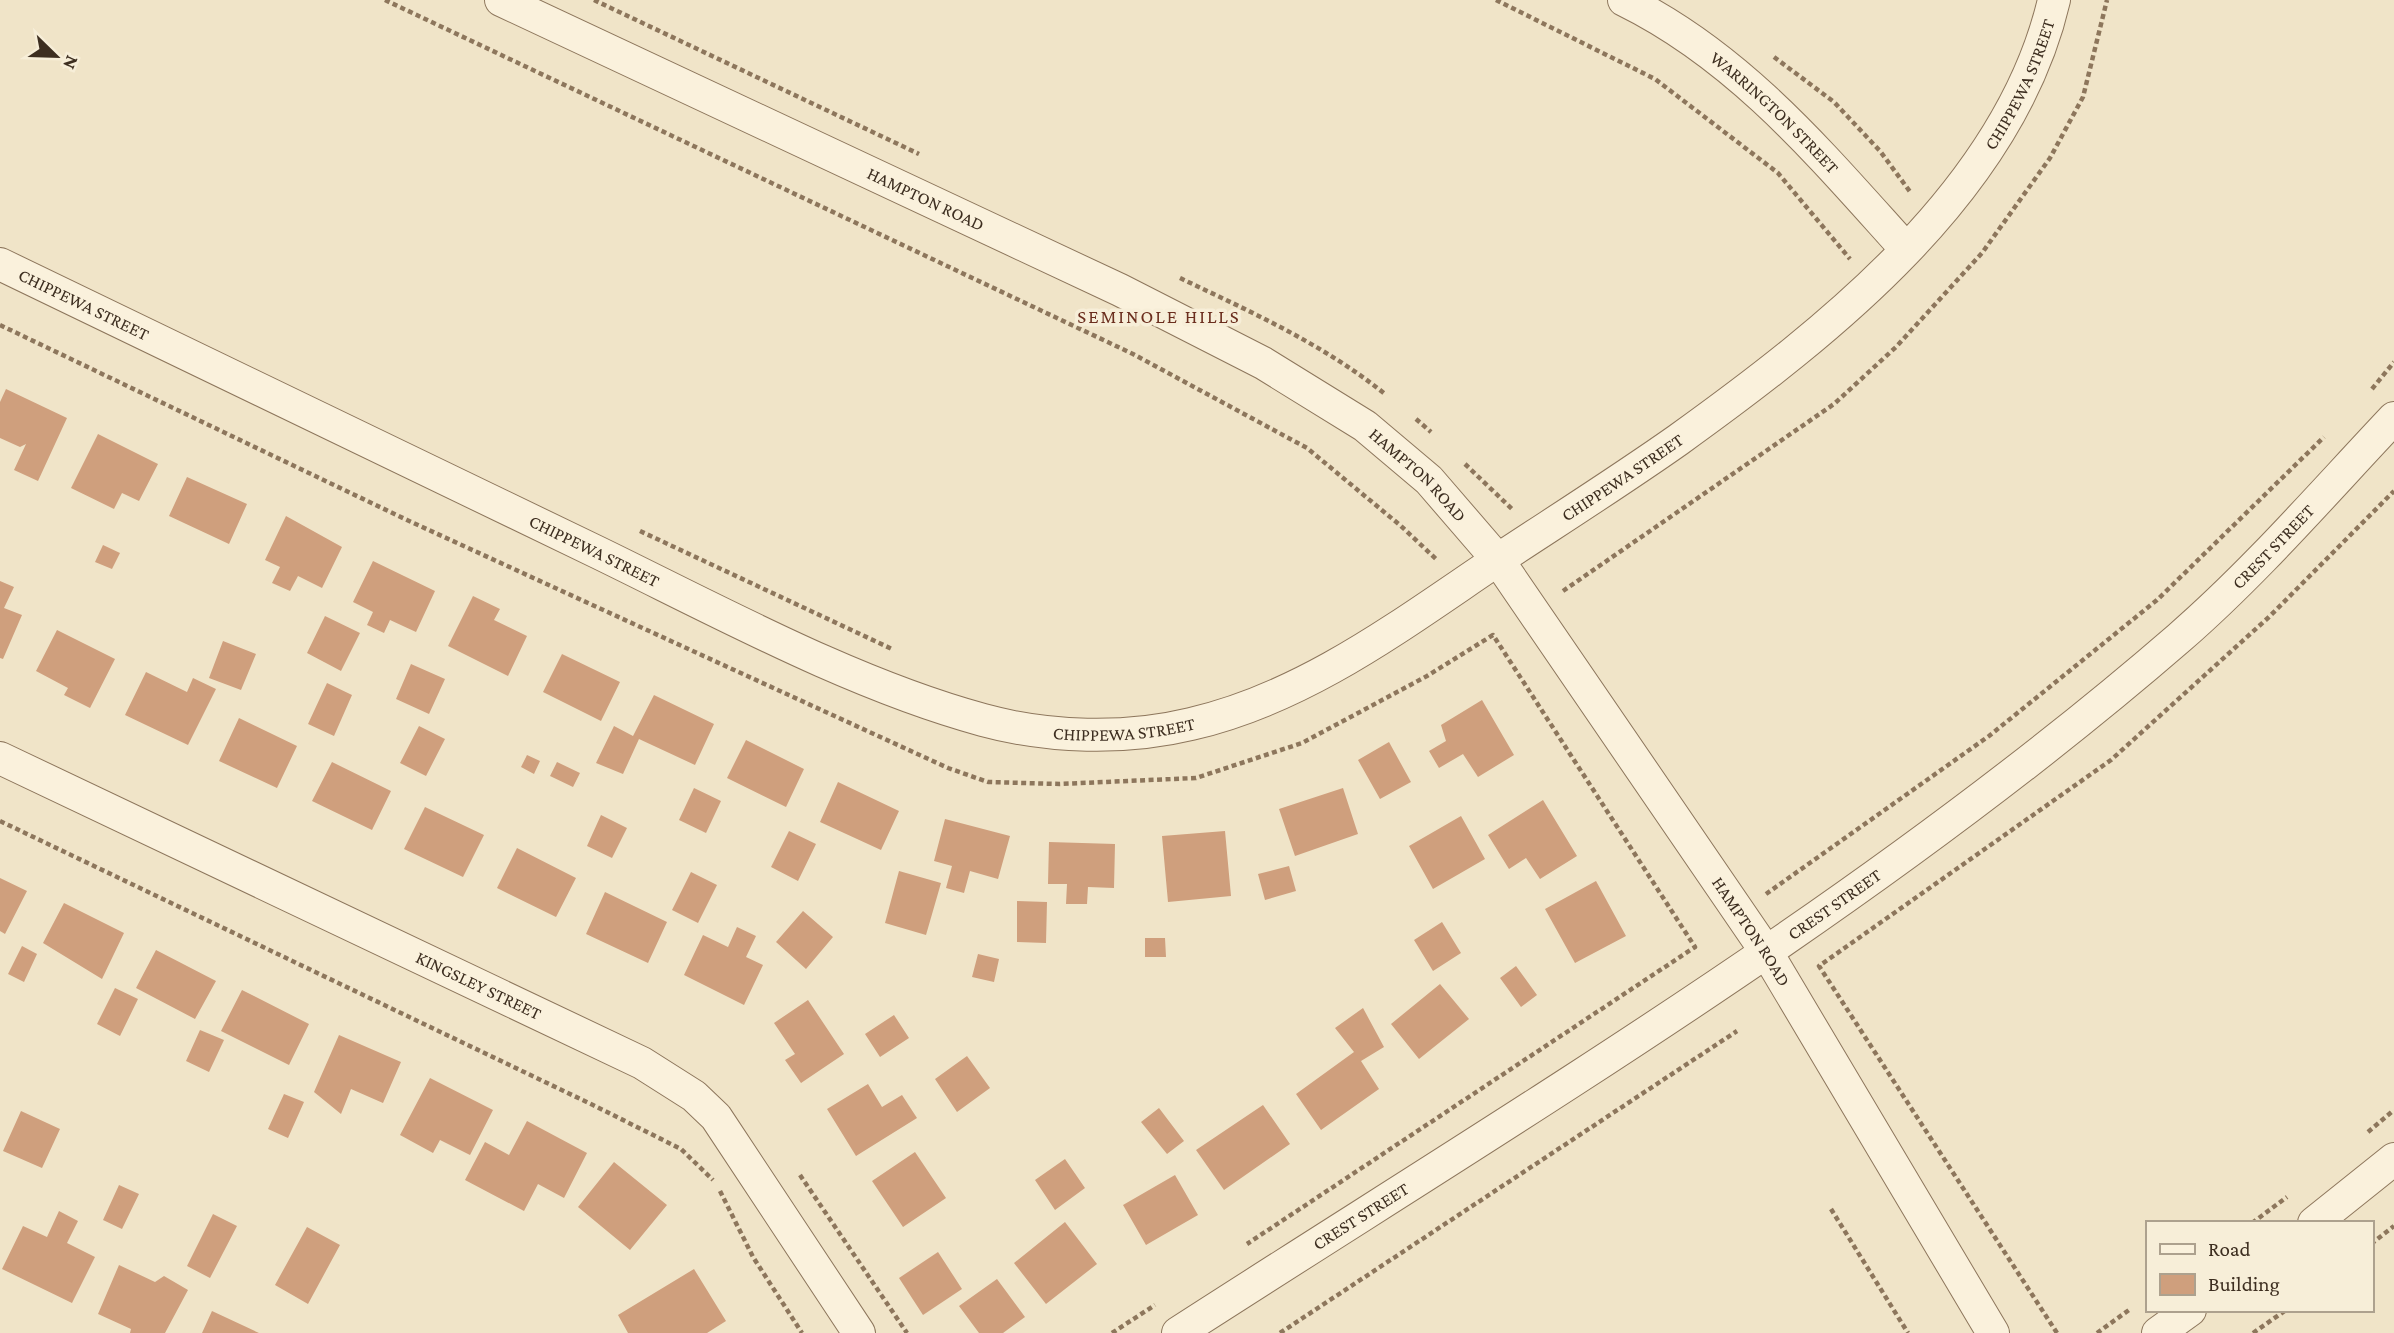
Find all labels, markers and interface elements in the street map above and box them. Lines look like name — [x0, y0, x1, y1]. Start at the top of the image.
street label: CHIPPEWA STREET — [1980, 17, 2059, 153]
north arrow — [21, 21, 91, 91]
street label: WARRINGTON STREET — [1706, 47, 1843, 178]
text: N — [59, 52, 83, 73]
street label: HAMPTON ROAD — [864, 163, 987, 235]
street label: CHIPPEWA STREET — [15, 265, 152, 345]
district label: SEMINOLE HILLS — [1077, 306, 1241, 327]
street label: HAMPTON ROAD — [1365, 424, 1470, 526]
street label: CHIPPEWA STREET — [1558, 429, 1687, 525]
street label: CREST STREET — [2228, 500, 2319, 593]
street label: CHIPPEWA STREET — [526, 511, 663, 591]
street label: CHIPPEWA STREET — [1052, 713, 1197, 745]
street label: CREST STREET — [1784, 865, 1885, 944]
street label: HAMPTON ROAD — [1708, 873, 1794, 990]
street label: KINGSLEY STREET — [413, 947, 545, 1024]
street label: CREST STREET — [1309, 1178, 1413, 1254]
legend — [2146, 1221, 2373, 1312]
text: Road — [2208, 1237, 2251, 1261]
text: Building — [2208, 1272, 2280, 1296]

